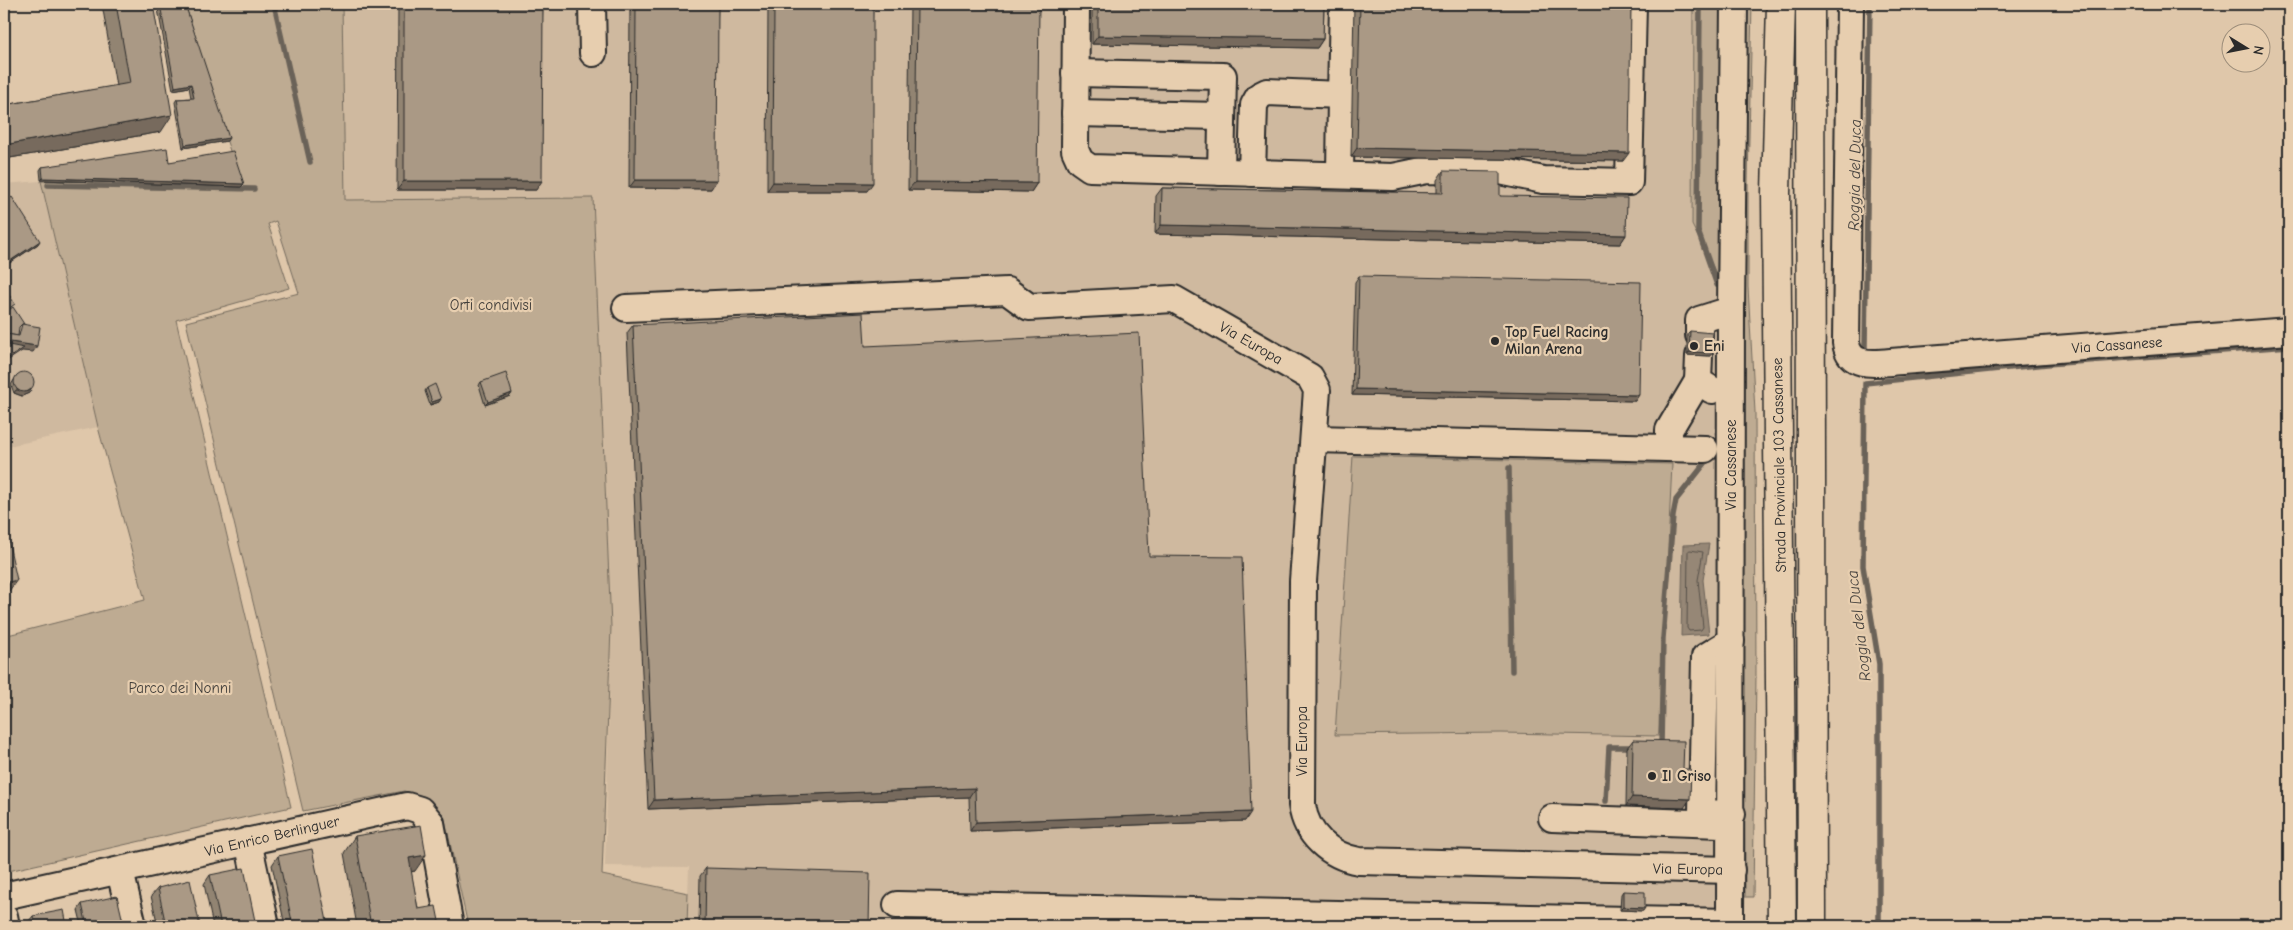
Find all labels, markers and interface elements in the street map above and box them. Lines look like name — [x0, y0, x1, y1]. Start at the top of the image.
north arrow — [2220, 22, 2270, 72]
text: N — [2249, 44, 2267, 56]
water label: Roggia del Duca — [1845, 119, 1865, 231]
park label: Orti condivisi — [450, 296, 532, 314]
street label: Via Europa — [1216, 318, 1286, 368]
place label: Top Fuel Racing Milan Arena — [1505, 323, 1609, 358]
street label: Via Cassanese — [2071, 333, 2163, 357]
marker: Top Fuel Racing Milan Arena — [1489, 335, 1501, 347]
place label: Eni — [1704, 337, 1725, 355]
marker: Eni — [1688, 340, 1700, 352]
street label: Strada Provinciale 103 Cassanese — [1768, 357, 1790, 573]
street label: Via Cassanese — [1722, 419, 1740, 510]
water label: Roggia del Duca — [1843, 569, 1875, 682]
park label: Parco dei Nonni — [129, 679, 231, 697]
street label: Via Europa — [1293, 706, 1311, 776]
place label: Il Griso — [1662, 767, 1712, 785]
marker: Il Griso — [1646, 770, 1658, 782]
street label: Via Enrico Berlinguer — [203, 812, 341, 860]
street label: Via Europa — [1653, 859, 1723, 879]

